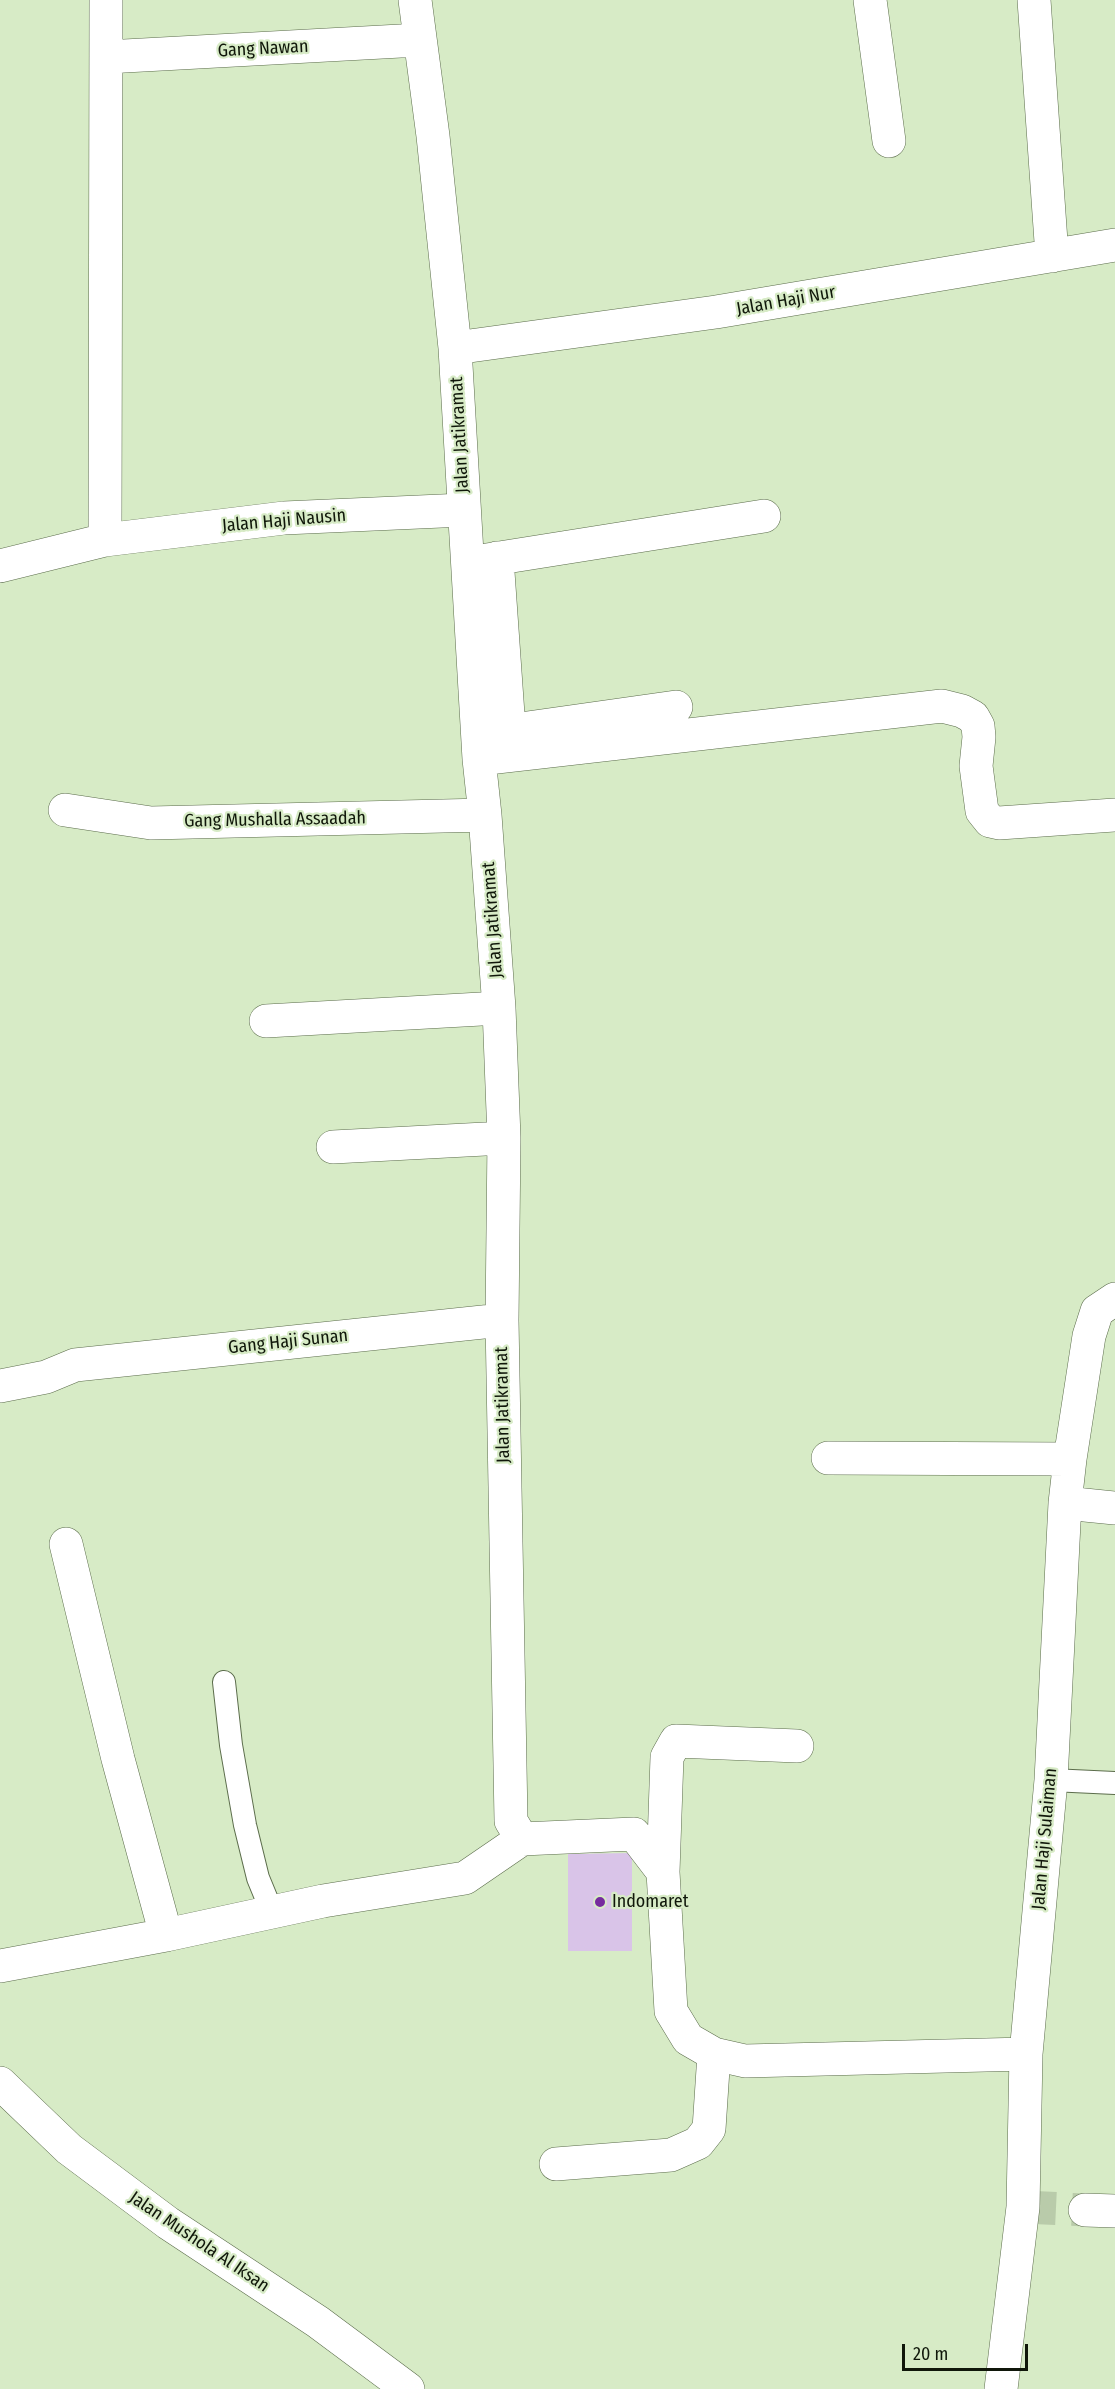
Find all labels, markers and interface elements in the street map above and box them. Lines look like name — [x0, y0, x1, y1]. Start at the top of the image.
street label: Gang Nawan — [217, 36, 309, 62]
street label: Jalan Haji Nur — [735, 282, 837, 320]
street label: Jalan Jatikramat — [446, 376, 474, 494]
street label: Jalan Haji Nausin — [221, 505, 347, 537]
street label: Gang Mushalla Assaadah — [184, 808, 366, 832]
street label: Jalan Jatikramat — [478, 861, 508, 979]
street label: Gang Haji Sunan — [227, 1325, 349, 1359]
street label: Jalan Jatikramat — [491, 1347, 515, 1463]
street label: Jalan Haji Sulaiman — [1028, 1767, 1062, 1911]
place label: Indomaret — [612, 1891, 689, 1913]
marker: Indomaret — [593, 1895, 607, 1909]
street label: Jalan Mushola Al Iksan — [125, 2187, 273, 2297]
scale bar — [905, 2332, 1031, 2370]
text: 20 m — [913, 2343, 948, 2365]

